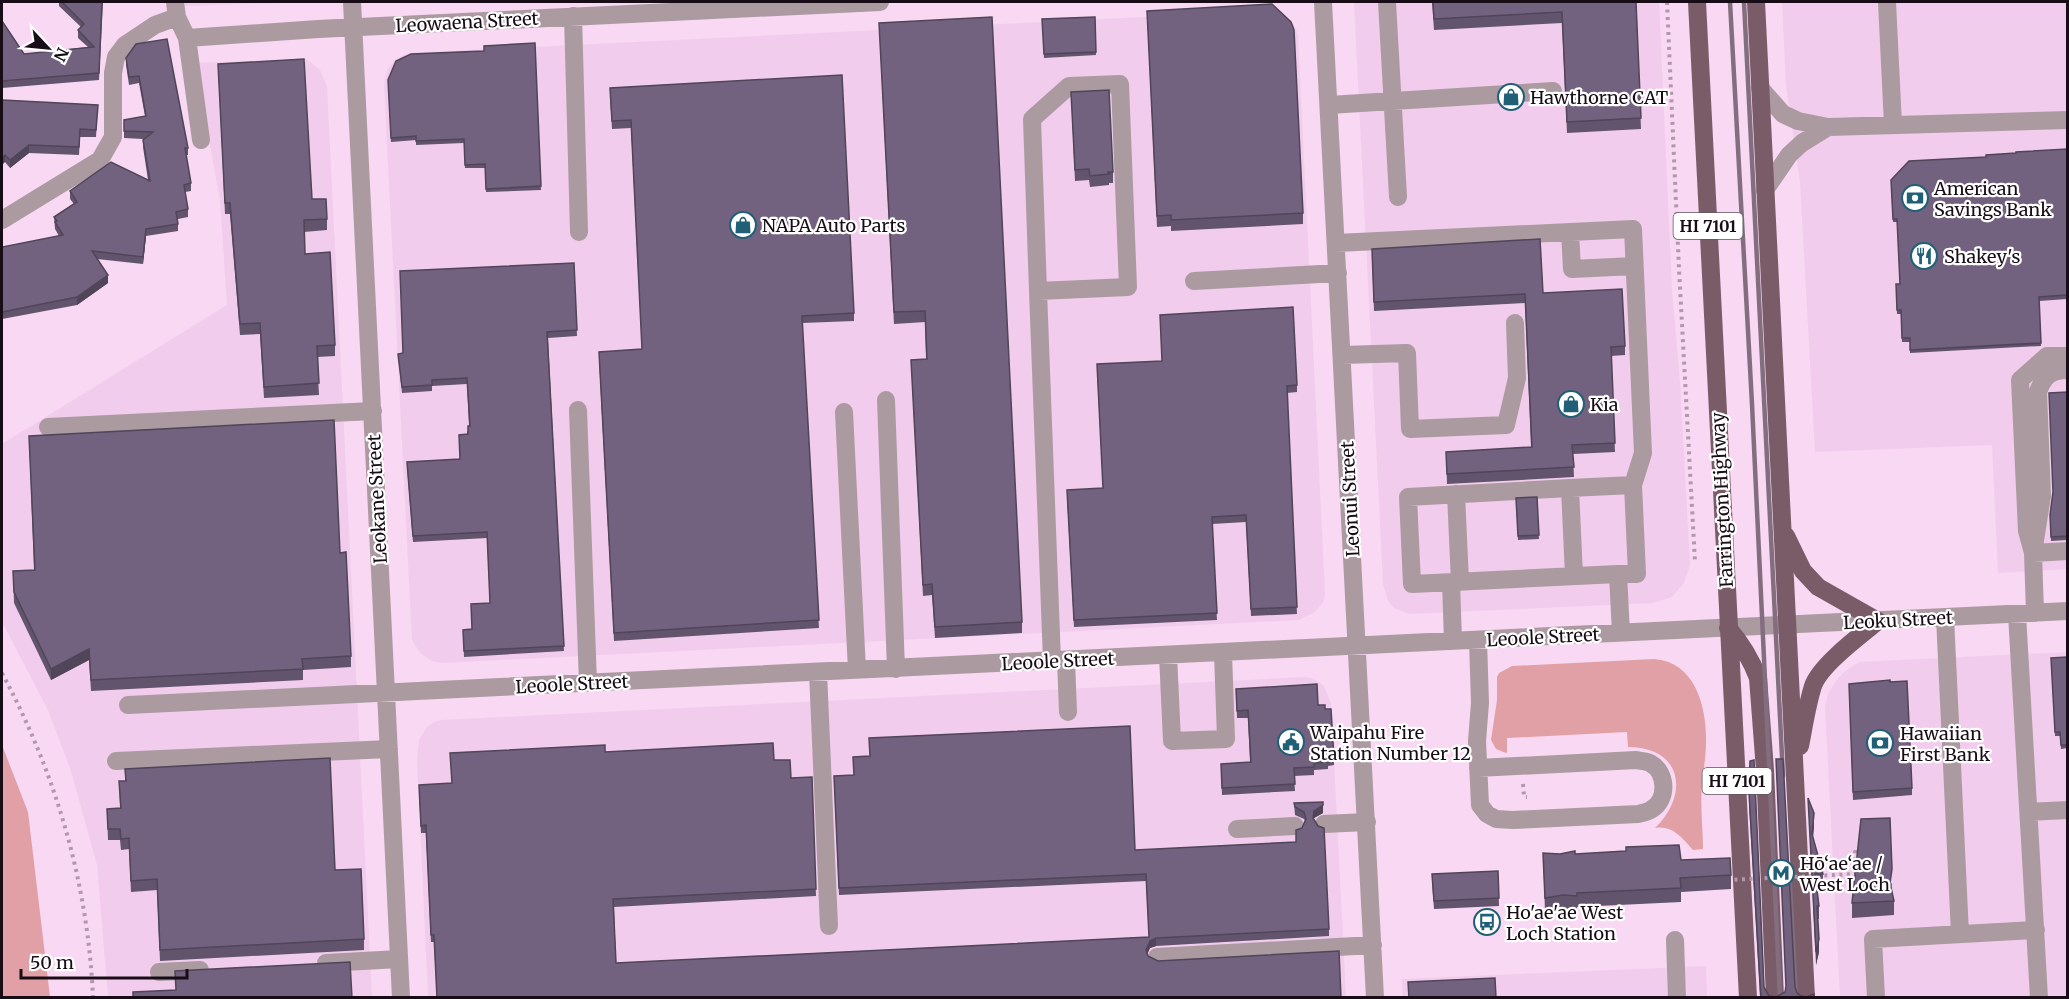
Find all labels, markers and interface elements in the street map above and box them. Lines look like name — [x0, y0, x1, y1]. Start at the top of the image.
street label: Leowaena Street — [395, 7, 539, 37]
north arrow — [18, 18, 78, 78]
text: N — [50, 45, 73, 65]
shop icon: Hawthorne CAT — [1496, 82, 1526, 112]
place label: Hawthorne CAT — [1530, 86, 1669, 109]
place label: American Savings Bank — [1933, 177, 2052, 221]
bank icon: American Savings Bank — [1900, 183, 1930, 213]
shop icon: NAPA Auto Parts — [728, 210, 758, 240]
road number: HI 7101 — [1674, 213, 1742, 239]
place label: NAPA Auto Parts — [762, 214, 906, 237]
restaurant icon: Shakey's — [1909, 241, 1939, 271]
place label: Shakey's — [1944, 245, 2020, 268]
shop icon: Kia — [1556, 389, 1586, 419]
place label: Kia — [1590, 393, 1619, 416]
street label: Farrington Highway — [1706, 411, 1738, 588]
street label: Leokane Street — [362, 434, 392, 564]
street label: Leonui Street — [1335, 441, 1365, 557]
street label: Leoku Street — [1843, 606, 1953, 634]
street label: Leoole Street — [1486, 623, 1600, 651]
street label: Leoole Street — [1001, 647, 1115, 675]
street label: Leoole Street — [515, 670, 629, 698]
place label: Waipahu Fire Station Number 12 — [1309, 721, 1471, 765]
place label: Hawaiian First Bank — [1900, 722, 1991, 766]
public building icon: Waipahu Fire Station Number 12 — [1276, 727, 1306, 757]
bank icon: Hawaiian First Bank — [1865, 728, 1895, 758]
road number: HI 7101 — [1702, 768, 1772, 794]
place label: Hō‘ae‘ae / West Loch — [1799, 852, 1890, 896]
metro station icon: Hō‘ae‘ae / West Loch — [1766, 858, 1796, 888]
place label: Ho'ae'ae West Loch Station — [1506, 901, 1623, 945]
bus stop icon: Ho'ae'ae West Loch Station — [1472, 907, 1502, 937]
scale bar — [21, 942, 188, 980]
text: 50 m — [30, 951, 74, 974]

